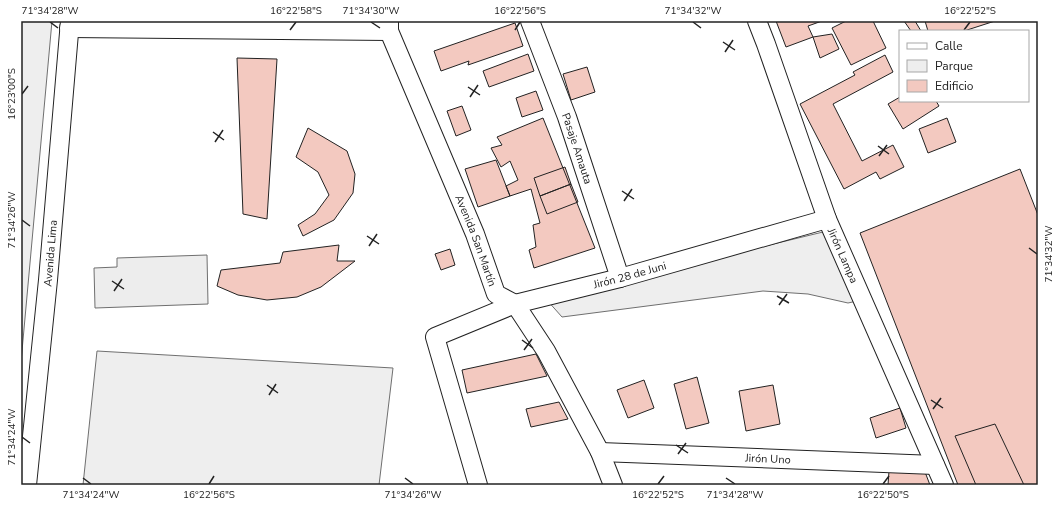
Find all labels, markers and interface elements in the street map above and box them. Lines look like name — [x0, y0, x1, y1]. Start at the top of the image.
text: 71°34'28"W — [22, 4, 78, 18]
text: 16°22'58"S — [270, 4, 322, 18]
text: 71°34'30"W — [343, 4, 399, 18]
text: 16°22'56"S — [494, 4, 546, 18]
text: 71°34'32"W — [665, 4, 721, 18]
text: 16°22'52"S — [944, 4, 996, 18]
legend — [899, 30, 1029, 102]
text: Calle — [935, 38, 963, 54]
text: Parque — [935, 58, 973, 74]
text: 16°23'00"S — [5, 68, 19, 120]
text: Edificio — [935, 78, 974, 94]
street label: Pasaje Amauta — [558, 111, 596, 186]
text: 71°34'26"W — [5, 192, 19, 248]
street label: Avenida San Martín — [451, 193, 500, 289]
street label: Avenida Lima — [40, 219, 61, 287]
street label: Jirón Lampa — [824, 225, 861, 286]
text: 71°34'32"W — [1042, 226, 1056, 282]
street label: Jirón 28 de Juni — [591, 258, 668, 293]
text: 71°34'24"W — [5, 409, 19, 465]
street label: Jirón Uno — [744, 451, 791, 467]
text: 71°34'24"W — [63, 488, 119, 502]
text: 16°22'56"S — [183, 488, 235, 502]
text: 71°34'26"W — [385, 488, 441, 502]
text: 16°22'52"S — [632, 488, 684, 502]
text: 71°34'28"W — [707, 488, 763, 502]
text: 16°22'50"S — [857, 488, 909, 502]

